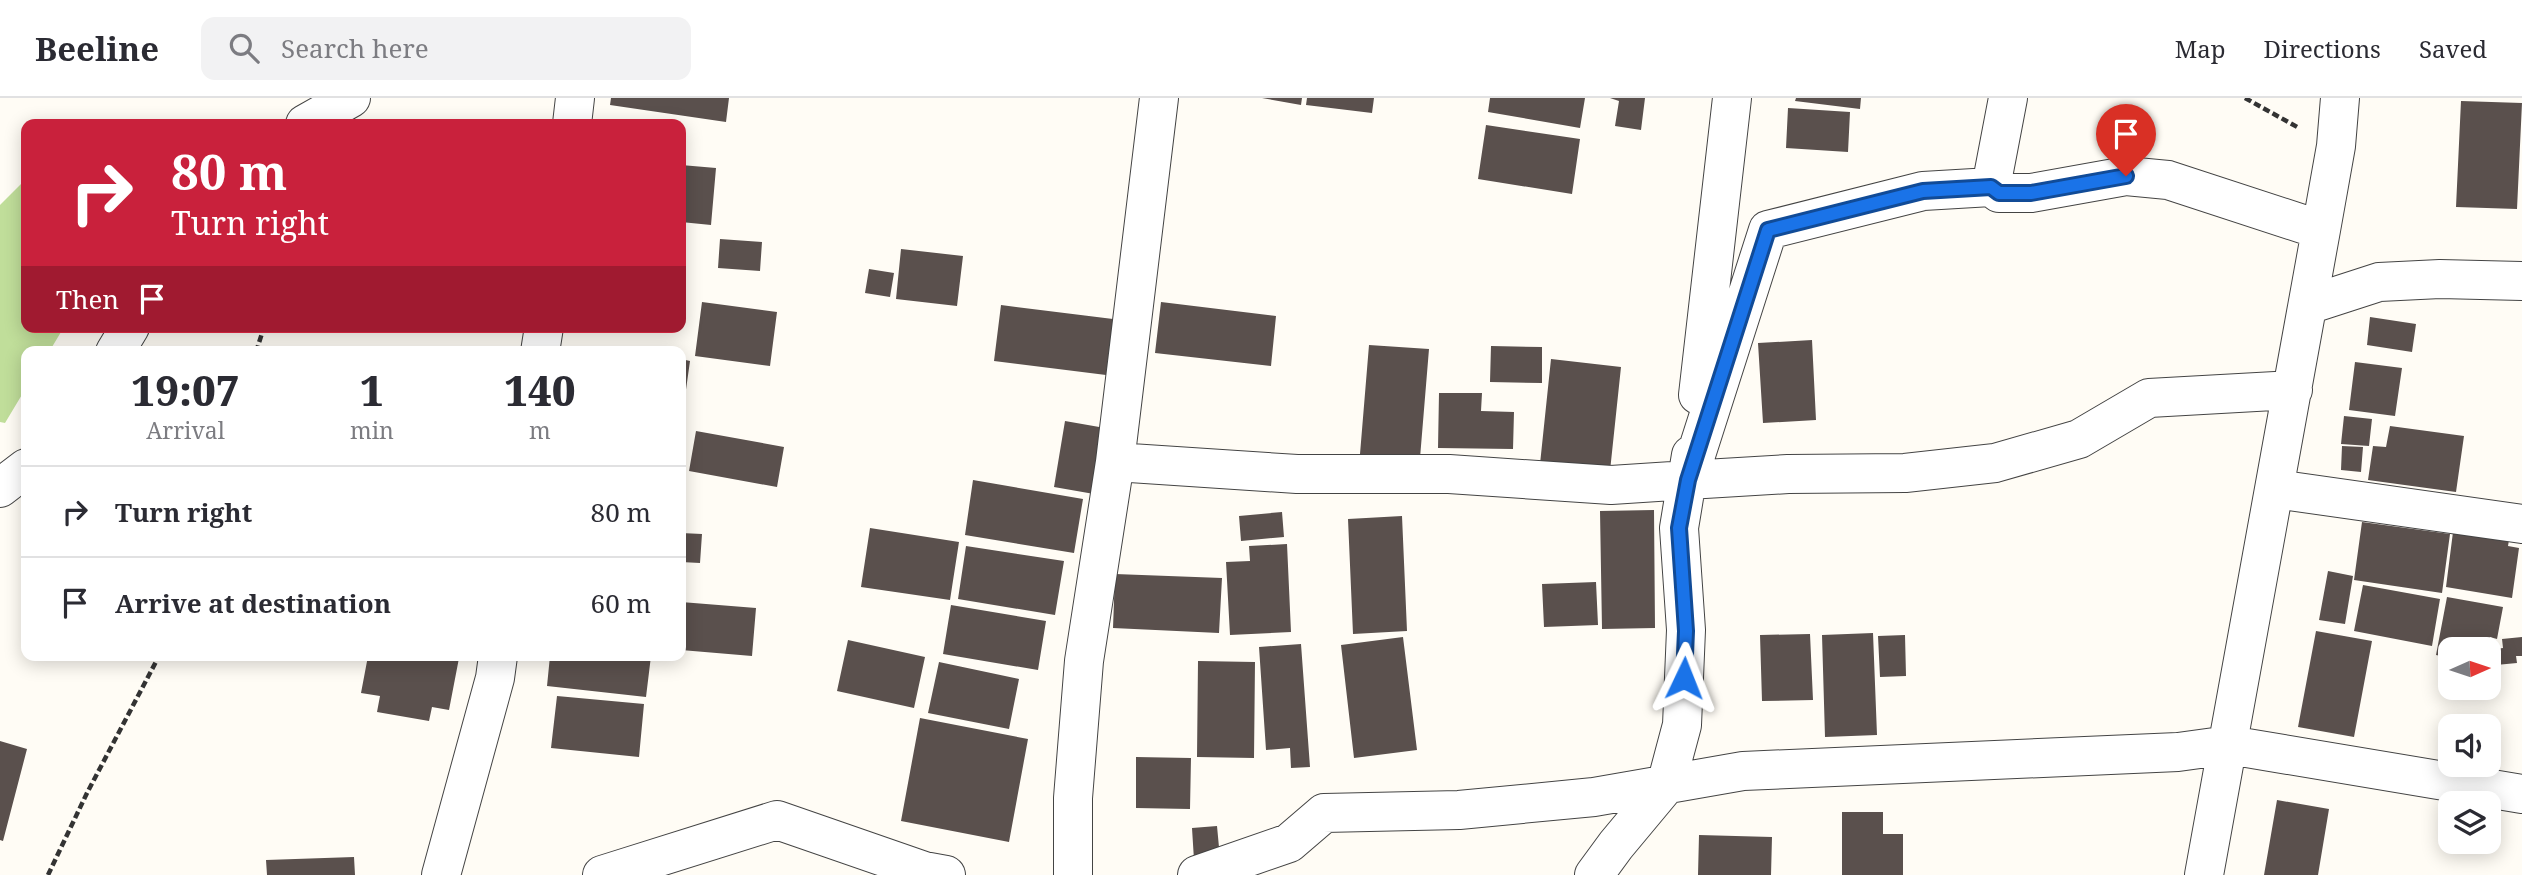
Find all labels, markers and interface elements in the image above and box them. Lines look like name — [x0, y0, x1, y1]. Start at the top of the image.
search box — [201, 17, 691, 80]
text: Beeline — [35, 26, 159, 71]
icon: search — [225, 29, 263, 67]
text: Search here — [281, 30, 429, 66]
text: Map — [2175, 32, 2226, 65]
text: Directions — [2264, 32, 2381, 65]
text: Saved — [2419, 32, 2487, 65]
pin — [2096, 104, 2156, 176]
icon: arrive — [2107, 115, 2145, 153]
text: 80 m — [171, 138, 287, 204]
icon: right — [56, 147, 147, 238]
text: Turn right — [171, 201, 329, 244]
icon: arrive — [133, 280, 171, 318]
text: Then — [56, 281, 119, 317]
text: 19:07 — [131, 361, 240, 418]
text: 1 — [360, 361, 384, 418]
text: 140 — [504, 361, 576, 418]
text: Arrival — [146, 414, 225, 446]
text: min — [350, 414, 394, 446]
text: m — [529, 414, 551, 446]
icon: right — [56, 493, 94, 531]
text: Turn right — [115, 494, 252, 530]
text: 80 m — [591, 494, 651, 530]
icon: arrive — [56, 584, 94, 622]
text: Arrive at destination — [115, 585, 391, 621]
text: 60 m — [591, 585, 651, 621]
north arrow — [2438, 637, 2501, 700]
map controls — [2438, 637, 2501, 854]
position arrow — [1647, 641, 1721, 715]
button: sound — [2438, 714, 2501, 777]
button: layers — [2438, 791, 2501, 854]

